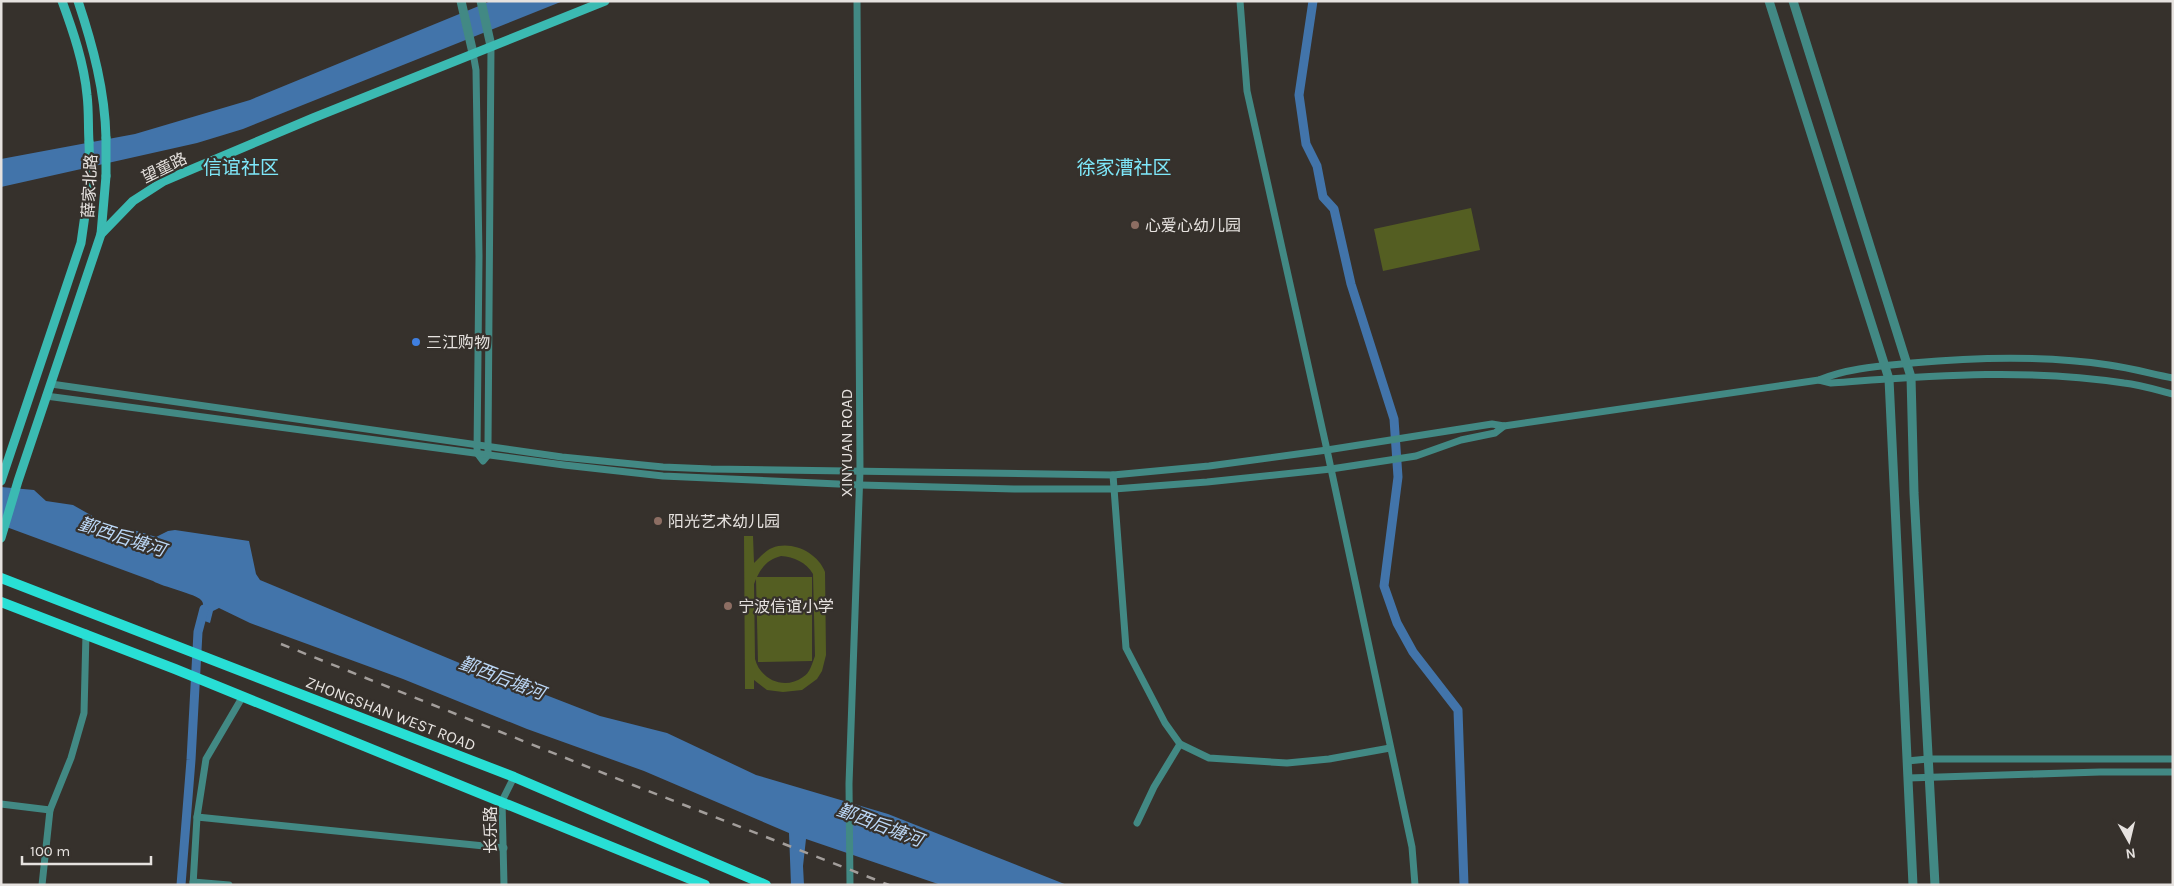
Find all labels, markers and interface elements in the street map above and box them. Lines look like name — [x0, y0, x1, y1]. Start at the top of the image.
street label: 望童路 — [138, 148, 190, 187]
street label: 薛家北路 — [78, 154, 101, 218]
district label: 信谊社区 — [203, 157, 279, 179]
district label: 徐家漕社区 — [1076, 157, 1172, 179]
place label: 心爱心幼儿园 — [1145, 216, 1241, 235]
marker: 心爱心幼儿园 — [1129, 219, 1141, 231]
place label: 三江购物 — [426, 333, 490, 352]
marker: 三江购物 — [410, 336, 422, 348]
street label: XINYUAN ROAD — [837, 389, 856, 497]
place label: 阳光艺术幼儿园 — [668, 512, 780, 531]
water label: 鄞西后塘河 — [76, 513, 171, 562]
marker: 阳光艺术幼儿园 — [652, 515, 664, 527]
place label: 宁波信谊小学 — [738, 597, 834, 616]
marker: 宁波信谊小学 — [722, 600, 734, 612]
water label: 鄞西后塘河 — [456, 652, 551, 705]
street label: ZHONGSHAN WEST ROAD — [303, 672, 479, 755]
water label: 鄞西后塘河 — [834, 799, 929, 852]
street label: 长乐路 — [481, 806, 500, 854]
north arrow — [2104, 816, 2154, 866]
scale bar — [22, 834, 151, 866]
text: 100 m — [30, 842, 70, 860]
text: N — [2125, 844, 2137, 862]

